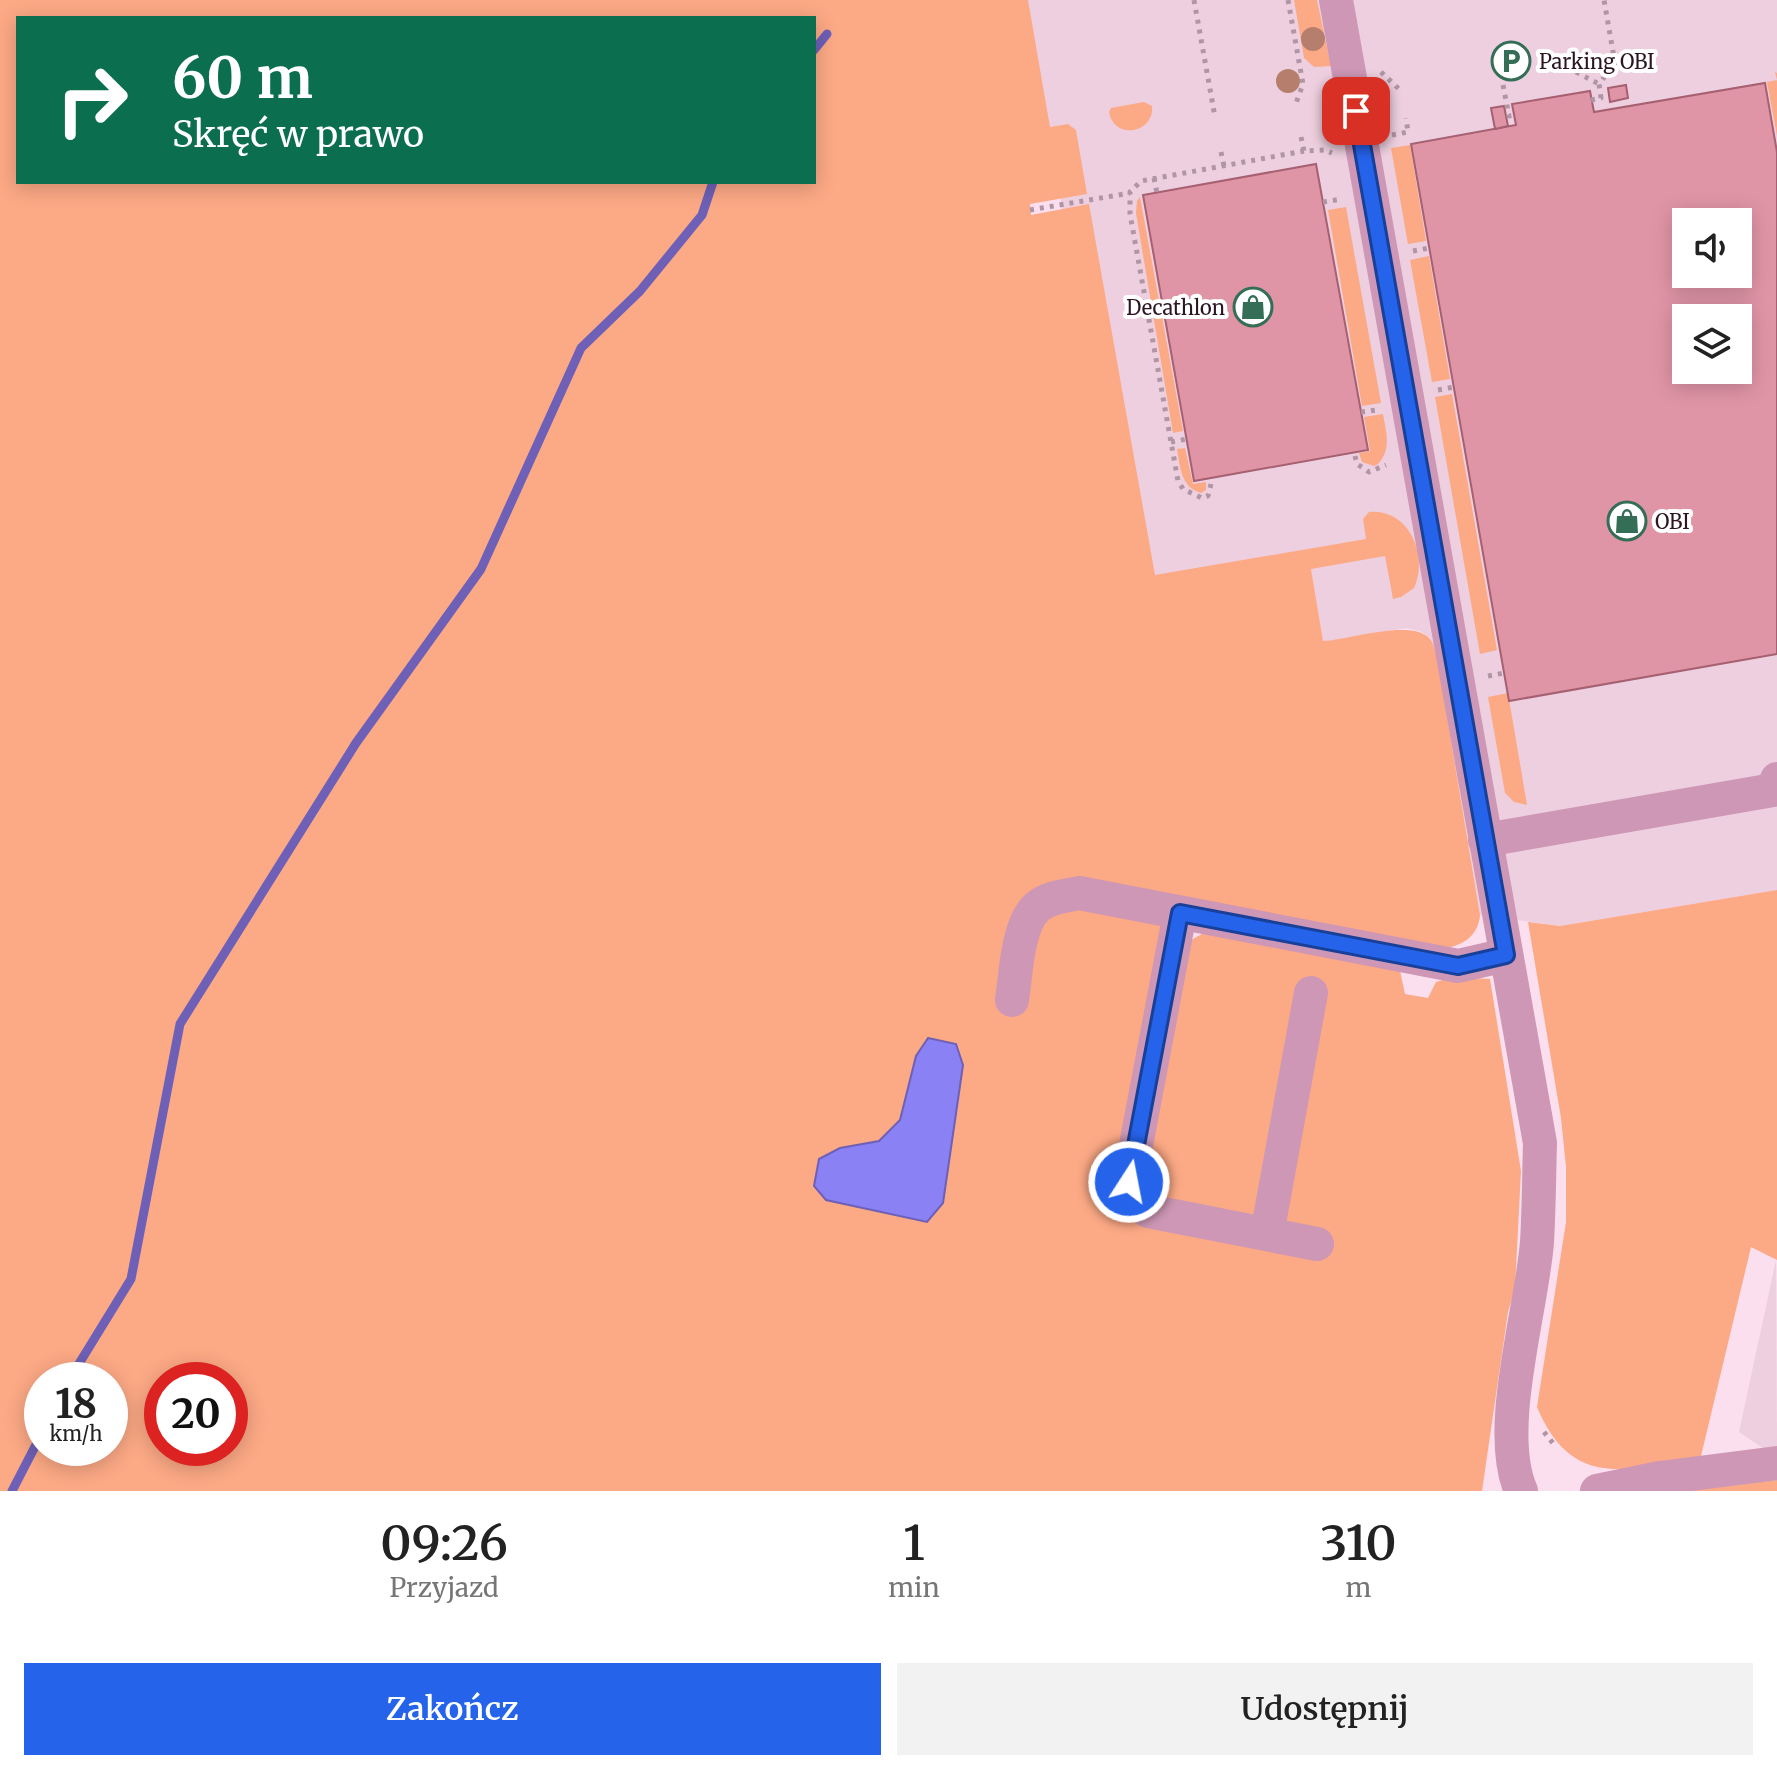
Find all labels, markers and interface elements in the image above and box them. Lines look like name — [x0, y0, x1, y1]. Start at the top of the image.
parking icon: Parking OBI — [1490, 40, 1532, 82]
text: 60 m — [172, 43, 313, 113]
icon: right — [40, 48, 144, 152]
place label: Parking OBI — [1539, 49, 1655, 74]
pin — [1322, 77, 1390, 145]
icon: arrive — [1334, 89, 1378, 133]
text: Skręć w prawo — [172, 112, 424, 157]
map controls — [1672, 208, 1752, 384]
button: sound — [1672, 208, 1752, 288]
shop icon: Decathlon — [1232, 286, 1274, 328]
place label: Decathlon — [1126, 295, 1225, 320]
button: layers — [1672, 304, 1752, 384]
shop icon: OBI — [1606, 500, 1648, 542]
place label: OBI — [1655, 509, 1690, 534]
position arrow — [1087, 1140, 1171, 1224]
speed limit sign: 20 — [144, 1362, 248, 1466]
text: 18 — [55, 1379, 97, 1429]
text: km/h — [50, 1421, 102, 1446]
text: 09:26 — [380, 1513, 508, 1573]
text: 1 — [903, 1513, 925, 1573]
text: 310 — [1320, 1513, 1397, 1573]
text: Przyjazd — [389, 1571, 499, 1604]
text: min — [888, 1571, 940, 1604]
text: m — [1345, 1571, 1371, 1604]
button: Zakończ — [24, 1663, 881, 1755]
button: Udostępnij — [897, 1663, 1753, 1755]

